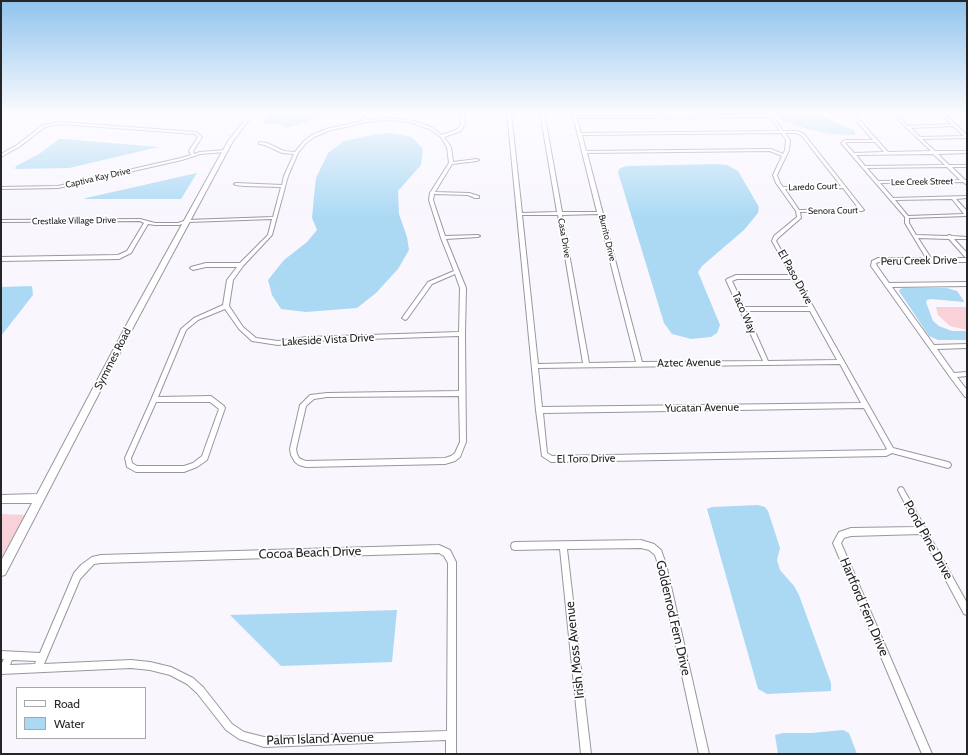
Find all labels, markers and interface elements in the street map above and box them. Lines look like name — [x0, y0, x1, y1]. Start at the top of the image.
street label: Captiva Kay Drive — [64, 165, 132, 191]
street label: Lee Creek Street — [891, 176, 953, 188]
street label: Laredo Court — [788, 181, 838, 193]
street label: Senora Court — [808, 205, 858, 217]
street label: Burrito Drive — [596, 214, 618, 262]
street label: Crestlake Village Drive — [32, 215, 116, 227]
street label: Casa Drive — [555, 217, 573, 259]
street label: El Paso Drive — [775, 247, 815, 307]
street label: Peru Creek Drive — [880, 254, 958, 268]
street label: Taco Way — [729, 290, 759, 336]
street label: Symmes Road — [92, 326, 134, 392]
street label: Lakeside Vista Drive — [282, 331, 374, 349]
street label: Aztec Avenue — [657, 356, 721, 370]
street label: Yucatan Avenue — [665, 401, 739, 415]
street label: El Toro Drive — [557, 452, 615, 466]
street label: Pond Pine Drive — [900, 498, 956, 582]
street label: Cocoa Beach Drive — [258, 543, 362, 563]
street label: Hartford Fern Drive — [836, 555, 892, 659]
street label: Goldenrod Fern Drive — [652, 559, 694, 677]
street label: Irish Moss Avenue — [562, 601, 588, 699]
legend — [16, 687, 146, 739]
text: Road — [54, 696, 80, 711]
text: Water — [54, 716, 84, 731]
street label: Palm Island Avenue — [266, 729, 374, 749]

